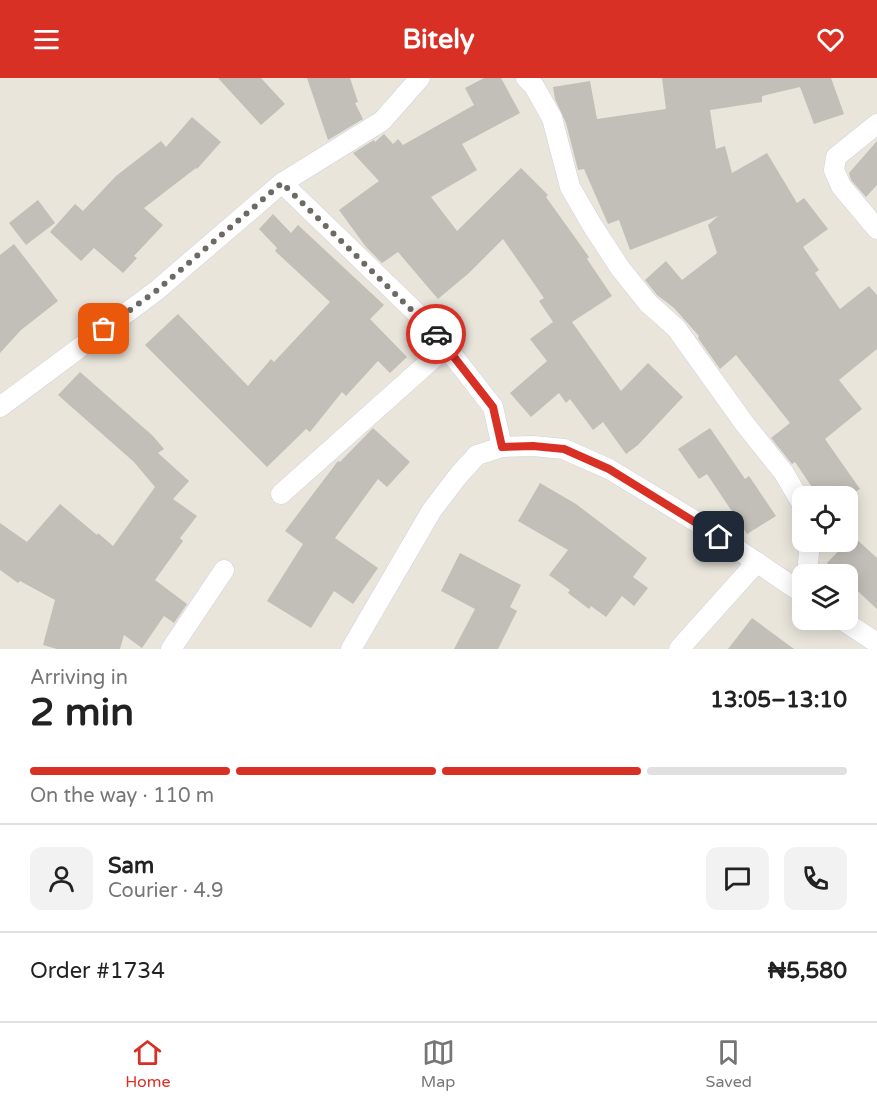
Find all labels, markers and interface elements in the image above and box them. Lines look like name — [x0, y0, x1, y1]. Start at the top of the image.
icon: menu — [30, 23, 63, 56]
text: Bitely — [403, 23, 474, 56]
icon: heart — [814, 23, 847, 56]
pin — [78, 303, 129, 354]
courier — [406, 304, 466, 364]
icon: bag — [87, 312, 120, 345]
icon: car — [420, 318, 453, 351]
map controls — [792, 486, 858, 630]
button: locate — [792, 486, 858, 552]
pin — [693, 511, 744, 562]
icon: home — [702, 520, 735, 553]
button: layers — [792, 564, 858, 630]
text: Arriving in — [30, 666, 128, 690]
text: 13:05–13:10 — [710, 687, 847, 713]
text: 2 min — [30, 689, 134, 736]
text: On the way · 110 m — [30, 784, 214, 808]
button: person — [30, 847, 93, 910]
button: chat — [706, 847, 769, 910]
button: phone — [784, 847, 847, 910]
text: Sam — [108, 853, 154, 879]
text: Courier · 4.9 — [108, 879, 223, 903]
text: Order #1734 — [30, 958, 165, 984]
text: ₦5,580 — [768, 958, 847, 984]
tab: Home — [125, 1036, 170, 1092]
tab: Map — [421, 1036, 455, 1092]
tab: Saved — [706, 1036, 752, 1092]

